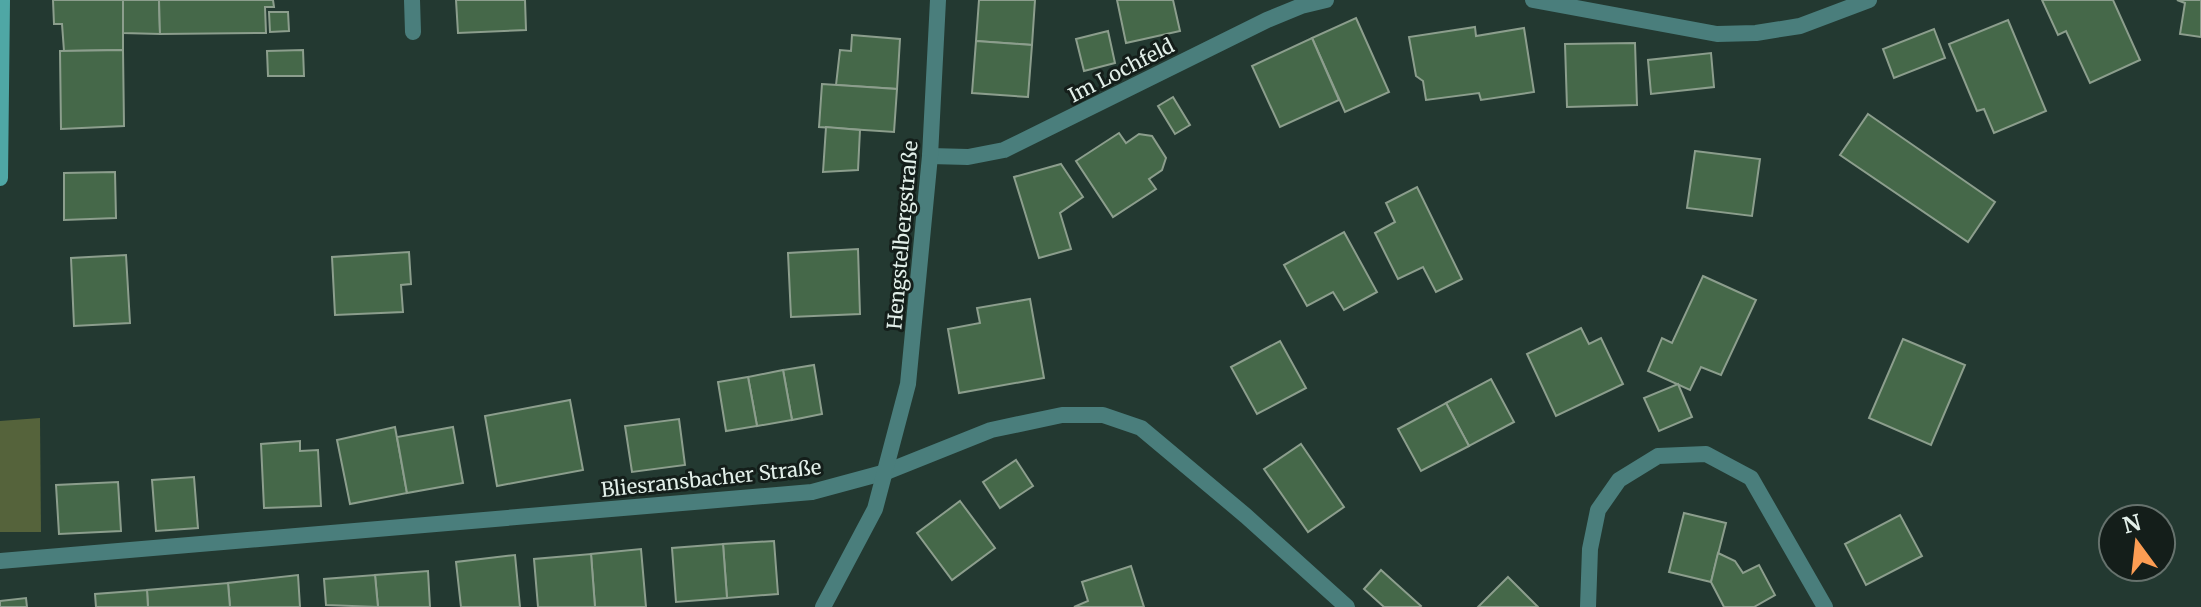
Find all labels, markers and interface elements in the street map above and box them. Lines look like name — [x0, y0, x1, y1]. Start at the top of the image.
street label: Im Lochfeld — [1064, 33, 1178, 107]
street label: Hengstelbergstraße — [881, 140, 923, 330]
street label: Bliesransbacher Straße — [600, 454, 822, 502]
north arrow — [2097, 503, 2177, 583]
text: N — [2120, 508, 2144, 539]

